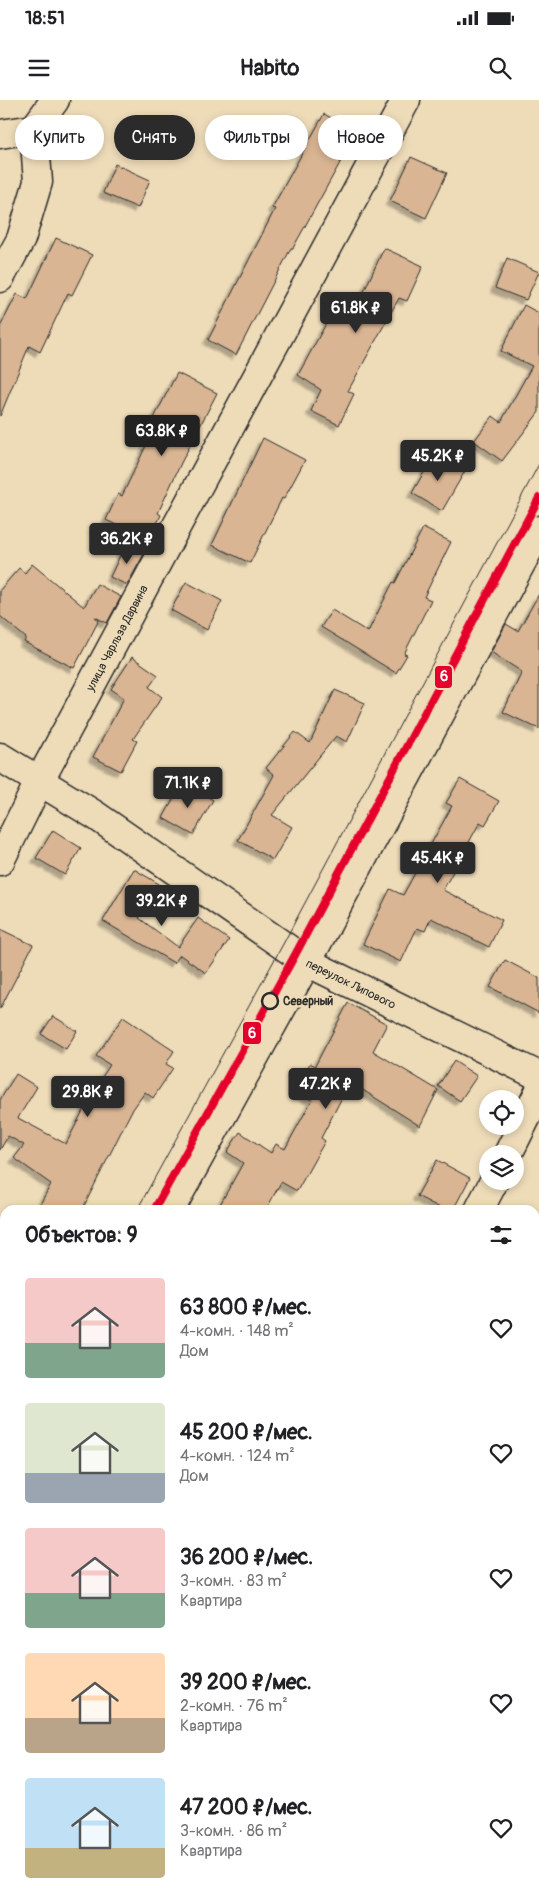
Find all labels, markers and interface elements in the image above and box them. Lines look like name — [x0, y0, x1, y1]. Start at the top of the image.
text: 18:51 — [25, 6, 65, 30]
icon: menu — [25, 54, 53, 82]
text: Habito — [240, 54, 299, 82]
icon: search — [486, 54, 514, 82]
chip: Купить — [15, 115, 104, 160]
chip: Снять — [114, 115, 195, 160]
chip: Фильтры — [205, 115, 308, 160]
chip: Новое — [318, 115, 403, 160]
pin: 61.8K ₽ — [310, 292, 402, 334]
text: 61.8K ₽ — [331, 298, 381, 318]
pin: 63.8K ₽ — [116, 414, 208, 457]
text: 63.8K ₽ — [136, 421, 188, 441]
pin: 45.2K ₽ — [392, 440, 484, 482]
text: 45.2K ₽ — [411, 446, 465, 466]
pin: 36.2K ₽ — [81, 522, 173, 565]
text: 36.2K ₽ — [100, 529, 154, 549]
street label: улица Чарльза Дарвина — [83, 582, 152, 695]
line badge: 6 — [434, 665, 453, 689]
text: 6 — [440, 668, 448, 685]
pin: 71.1K ₽ — [142, 766, 234, 809]
text: 71.1K ₽ — [164, 773, 212, 793]
pin: 45.4K ₽ — [392, 842, 484, 884]
text: 45.4K ₽ — [411, 848, 465, 868]
pin: 39.2K ₽ — [116, 884, 208, 927]
text: 39.2K ₽ — [136, 891, 188, 911]
street label: переулок Липового — [303, 956, 399, 1013]
marker: Северный — [261, 992, 279, 1010]
place label: Северный — [283, 994, 334, 1009]
line badge: 6 — [242, 1021, 262, 1045]
text: 6 — [248, 1025, 256, 1042]
pin: 47.2K ₽ — [280, 1068, 372, 1110]
text: 47.2K ₽ — [300, 1074, 352, 1094]
pin: 29.8K ₽ — [42, 1076, 134, 1118]
text: 29.8K ₽ — [62, 1082, 114, 1102]
map controls — [479, 1090, 524, 1190]
button: locate — [479, 1090, 524, 1135]
button: layers — [479, 1145, 524, 1190]
icon: filters — [487, 1221, 515, 1249]
text: Объектов: 9 — [25, 1222, 138, 1249]
text: 63 800 ₽/мес. — [180, 1294, 312, 1321]
icon: home — [65, 1298, 125, 1358]
icon: heart — [487, 1314, 515, 1342]
text: 4-комн. · 148 m² — [180, 1321, 294, 1341]
text: Дом — [180, 1341, 209, 1361]
text: 45 200 ₽/мес. — [180, 1419, 313, 1446]
icon: home — [65, 1423, 125, 1483]
icon: heart — [487, 1439, 515, 1467]
text: 4-комн. · 124 m² — [180, 1446, 295, 1466]
text: Дом — [180, 1466, 209, 1486]
text: 36 200 ₽/мес. — [180, 1544, 313, 1571]
icon: home — [65, 1548, 125, 1608]
icon: heart — [487, 1564, 515, 1592]
text: 3-комн. · 83 m² — [180, 1571, 287, 1591]
text: Квартира — [180, 1591, 242, 1611]
text: 39 200 ₽/мес. — [180, 1669, 312, 1696]
icon: home — [65, 1673, 125, 1733]
icon: heart — [487, 1689, 515, 1717]
text: 2-комн. · 76 m² — [180, 1696, 288, 1716]
text: Квартира — [180, 1716, 242, 1736]
text: 47 200 ₽/мес. — [180, 1794, 312, 1821]
icon: home — [65, 1798, 125, 1858]
icon: heart — [487, 1814, 515, 1842]
text: 3-комн. · 86 m² — [180, 1821, 287, 1841]
text: Квартира — [180, 1841, 242, 1861]

